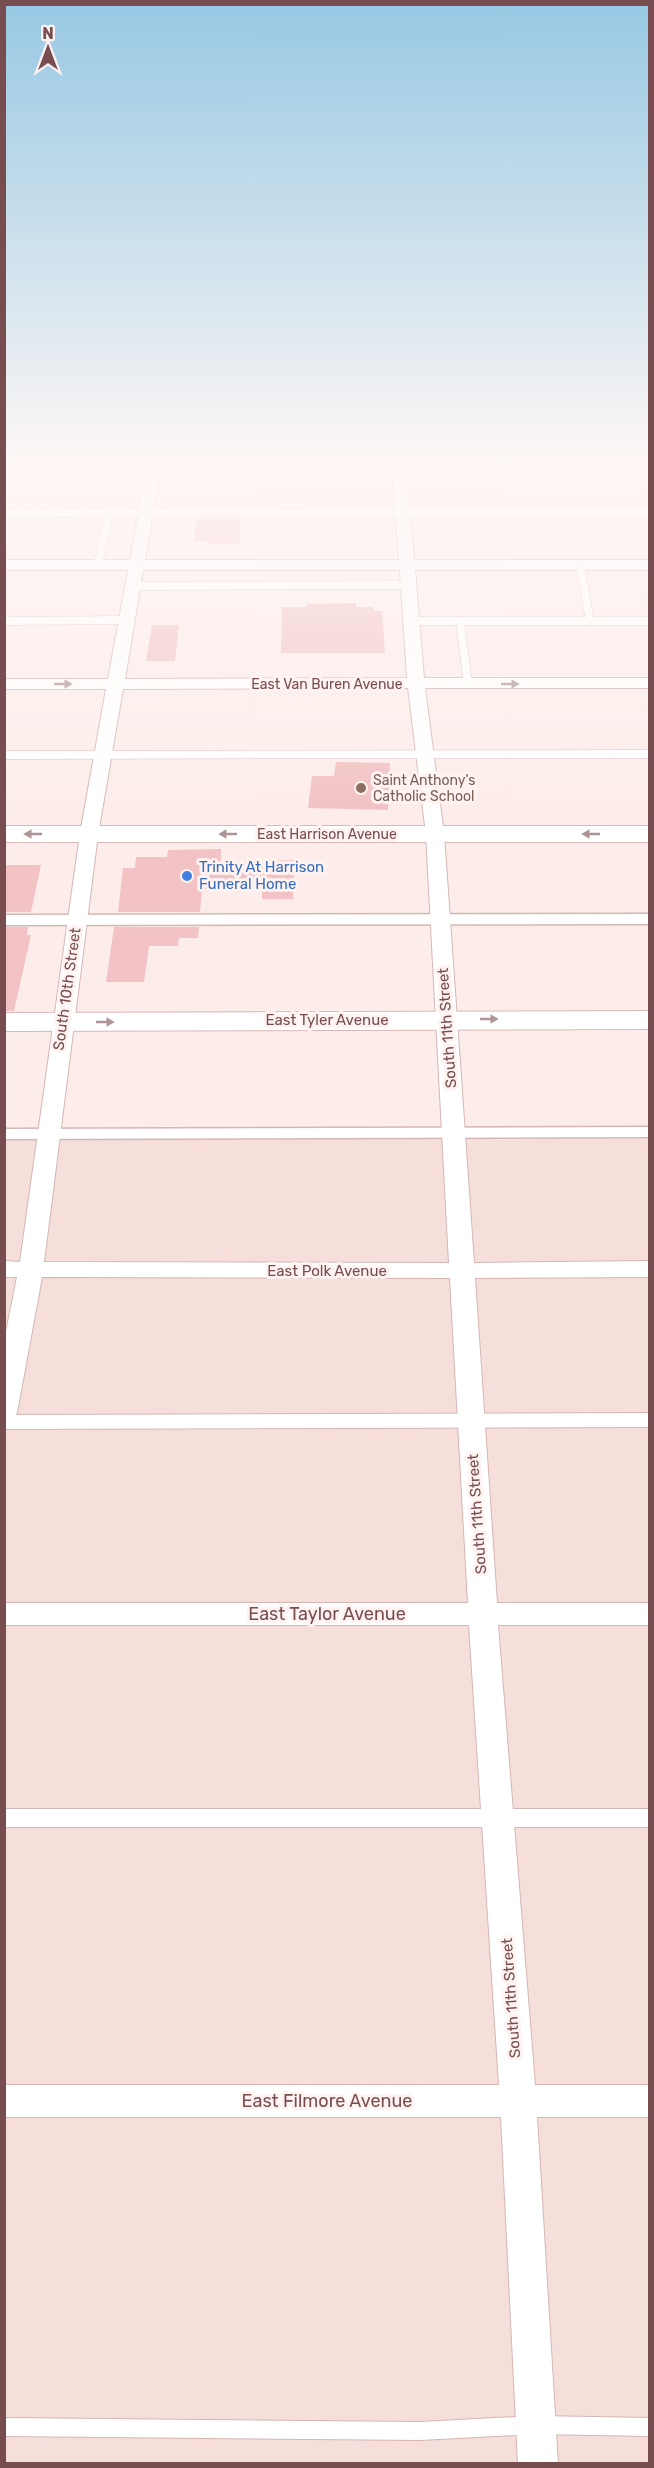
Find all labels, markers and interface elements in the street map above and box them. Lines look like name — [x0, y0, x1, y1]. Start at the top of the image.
north arrow — [18, 18, 78, 78]
text: N — [42, 24, 54, 43]
street label: East Van Buren Avenue — [251, 676, 403, 693]
one-way arrow — [53, 679, 72, 689]
one-way arrow — [500, 679, 519, 689]
place label: Saint Anthony's Catholic School — [373, 772, 475, 805]
marker: Saint Anthony's Catholic School — [354, 781, 368, 795]
street label: East Harrison Avenue — [257, 826, 397, 843]
one-way arrow — [24, 829, 43, 839]
one-way arrow — [219, 829, 238, 839]
one-way arrow — [582, 829, 601, 839]
place label: Trinity At Harrison Funeral Home — [199, 858, 324, 893]
marker: Trinity At Harrison Funeral Home — [180, 869, 194, 883]
street label: South 10th Street — [49, 926, 85, 1051]
street label: South 11th Street — [434, 967, 460, 1089]
street label: East Tyler Avenue — [265, 1011, 389, 1029]
one-way arrow — [479, 1014, 498, 1024]
one-way arrow — [95, 1017, 114, 1027]
street label: East Polk Avenue — [267, 1262, 387, 1280]
street label: South 11th Street — [464, 1453, 490, 1575]
street label: East Taylor Avenue — [248, 1603, 406, 1625]
street label: South 11th Street — [498, 1937, 524, 2059]
street label: East Filmore Avenue — [242, 2090, 412, 2112]

